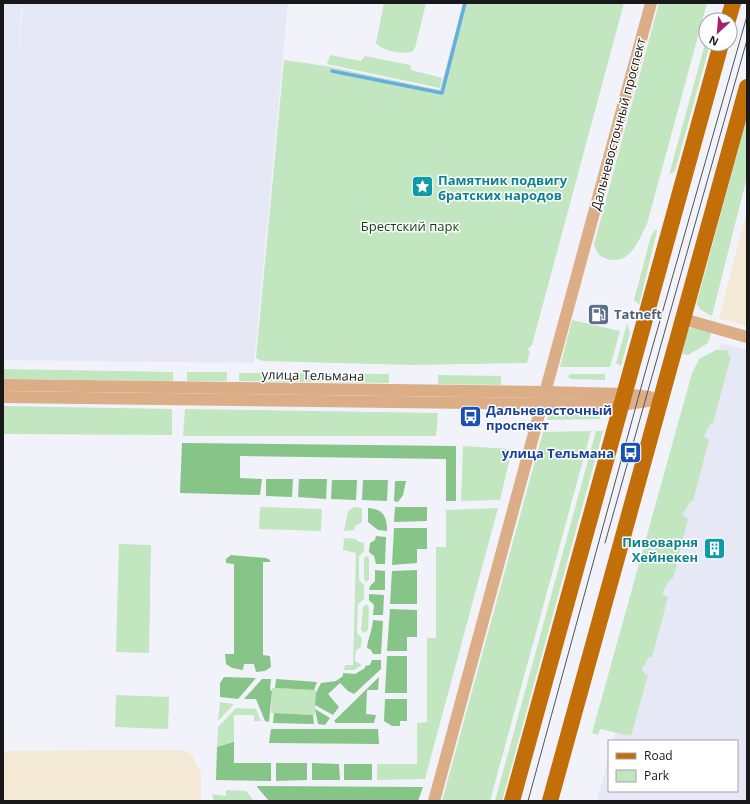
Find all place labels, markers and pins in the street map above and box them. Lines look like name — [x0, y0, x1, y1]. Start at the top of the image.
place label: Памятник подвигу братских народов — [438, 171, 568, 204]
place icon: Памятник подвигу братских народов — [409, 174, 435, 200]
fuel station icon: Tatneft — [586, 301, 612, 327]
place label: Tatneft — [614, 305, 662, 323]
place label: Дальневосточный проспект — [486, 401, 612, 434]
bus stop icon: Дальневосточный проспект — [457, 404, 483, 430]
bus stop icon: улица Тельмана — [617, 440, 643, 466]
place label: улица Тельмана — [502, 444, 614, 462]
place label: Пивоварня Хейнекен — [622, 533, 698, 566]
building icon: Пивоварня Хейнекен — [701, 536, 727, 562]

